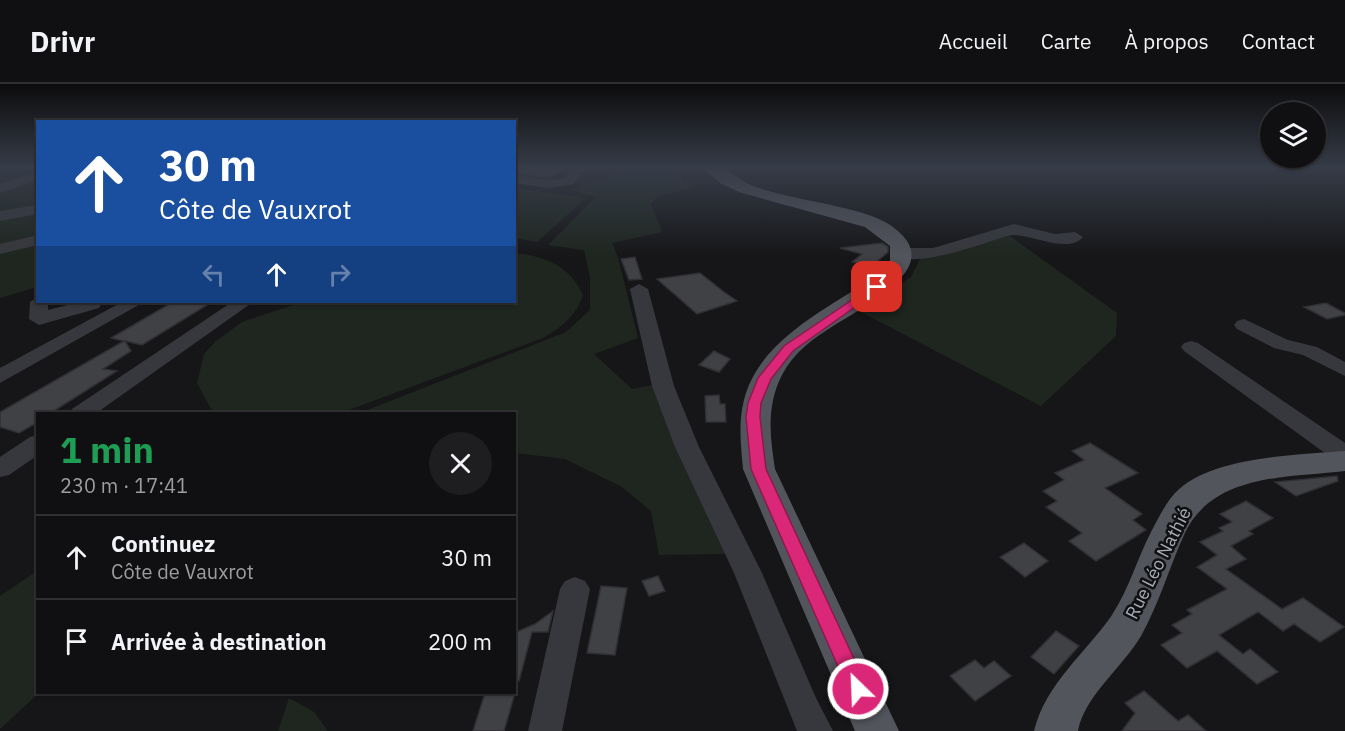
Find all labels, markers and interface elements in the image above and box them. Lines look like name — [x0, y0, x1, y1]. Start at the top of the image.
text: Drivr — [30, 23, 95, 60]
text: Accueil — [939, 27, 1008, 55]
text: Carte — [1041, 27, 1092, 55]
text: À propos — [1125, 27, 1209, 55]
text: Contact — [1242, 27, 1315, 55]
map controls — [1260, 102, 1326, 168]
button: layers — [1260, 102, 1326, 168]
text: 30 m — [159, 138, 257, 193]
icon: ahead — [60, 144, 138, 222]
text: Côte de Vauxrot — [159, 191, 352, 226]
icon: left — [197, 258, 230, 291]
icon: ahead — [260, 258, 293, 291]
icon: right — [323, 258, 356, 291]
pin — [851, 261, 902, 312]
icon: arrive — [860, 270, 893, 303]
text: 1 min — [60, 426, 154, 473]
button: close — [429, 432, 492, 495]
text: 230 m · 17:41 — [60, 472, 188, 499]
street label: Rue Léo Nathié — [1120, 503, 1196, 623]
text: Continuez — [111, 529, 215, 558]
icon: ahead — [60, 541, 93, 574]
text: 30 m — [441, 543, 492, 572]
text: Côte de Vauxrot — [111, 558, 254, 585]
icon: arrive — [60, 625, 93, 658]
text: Arrivée à destination — [111, 627, 327, 656]
text: 200 m — [428, 627, 492, 656]
position arrow — [826, 657, 890, 721]

